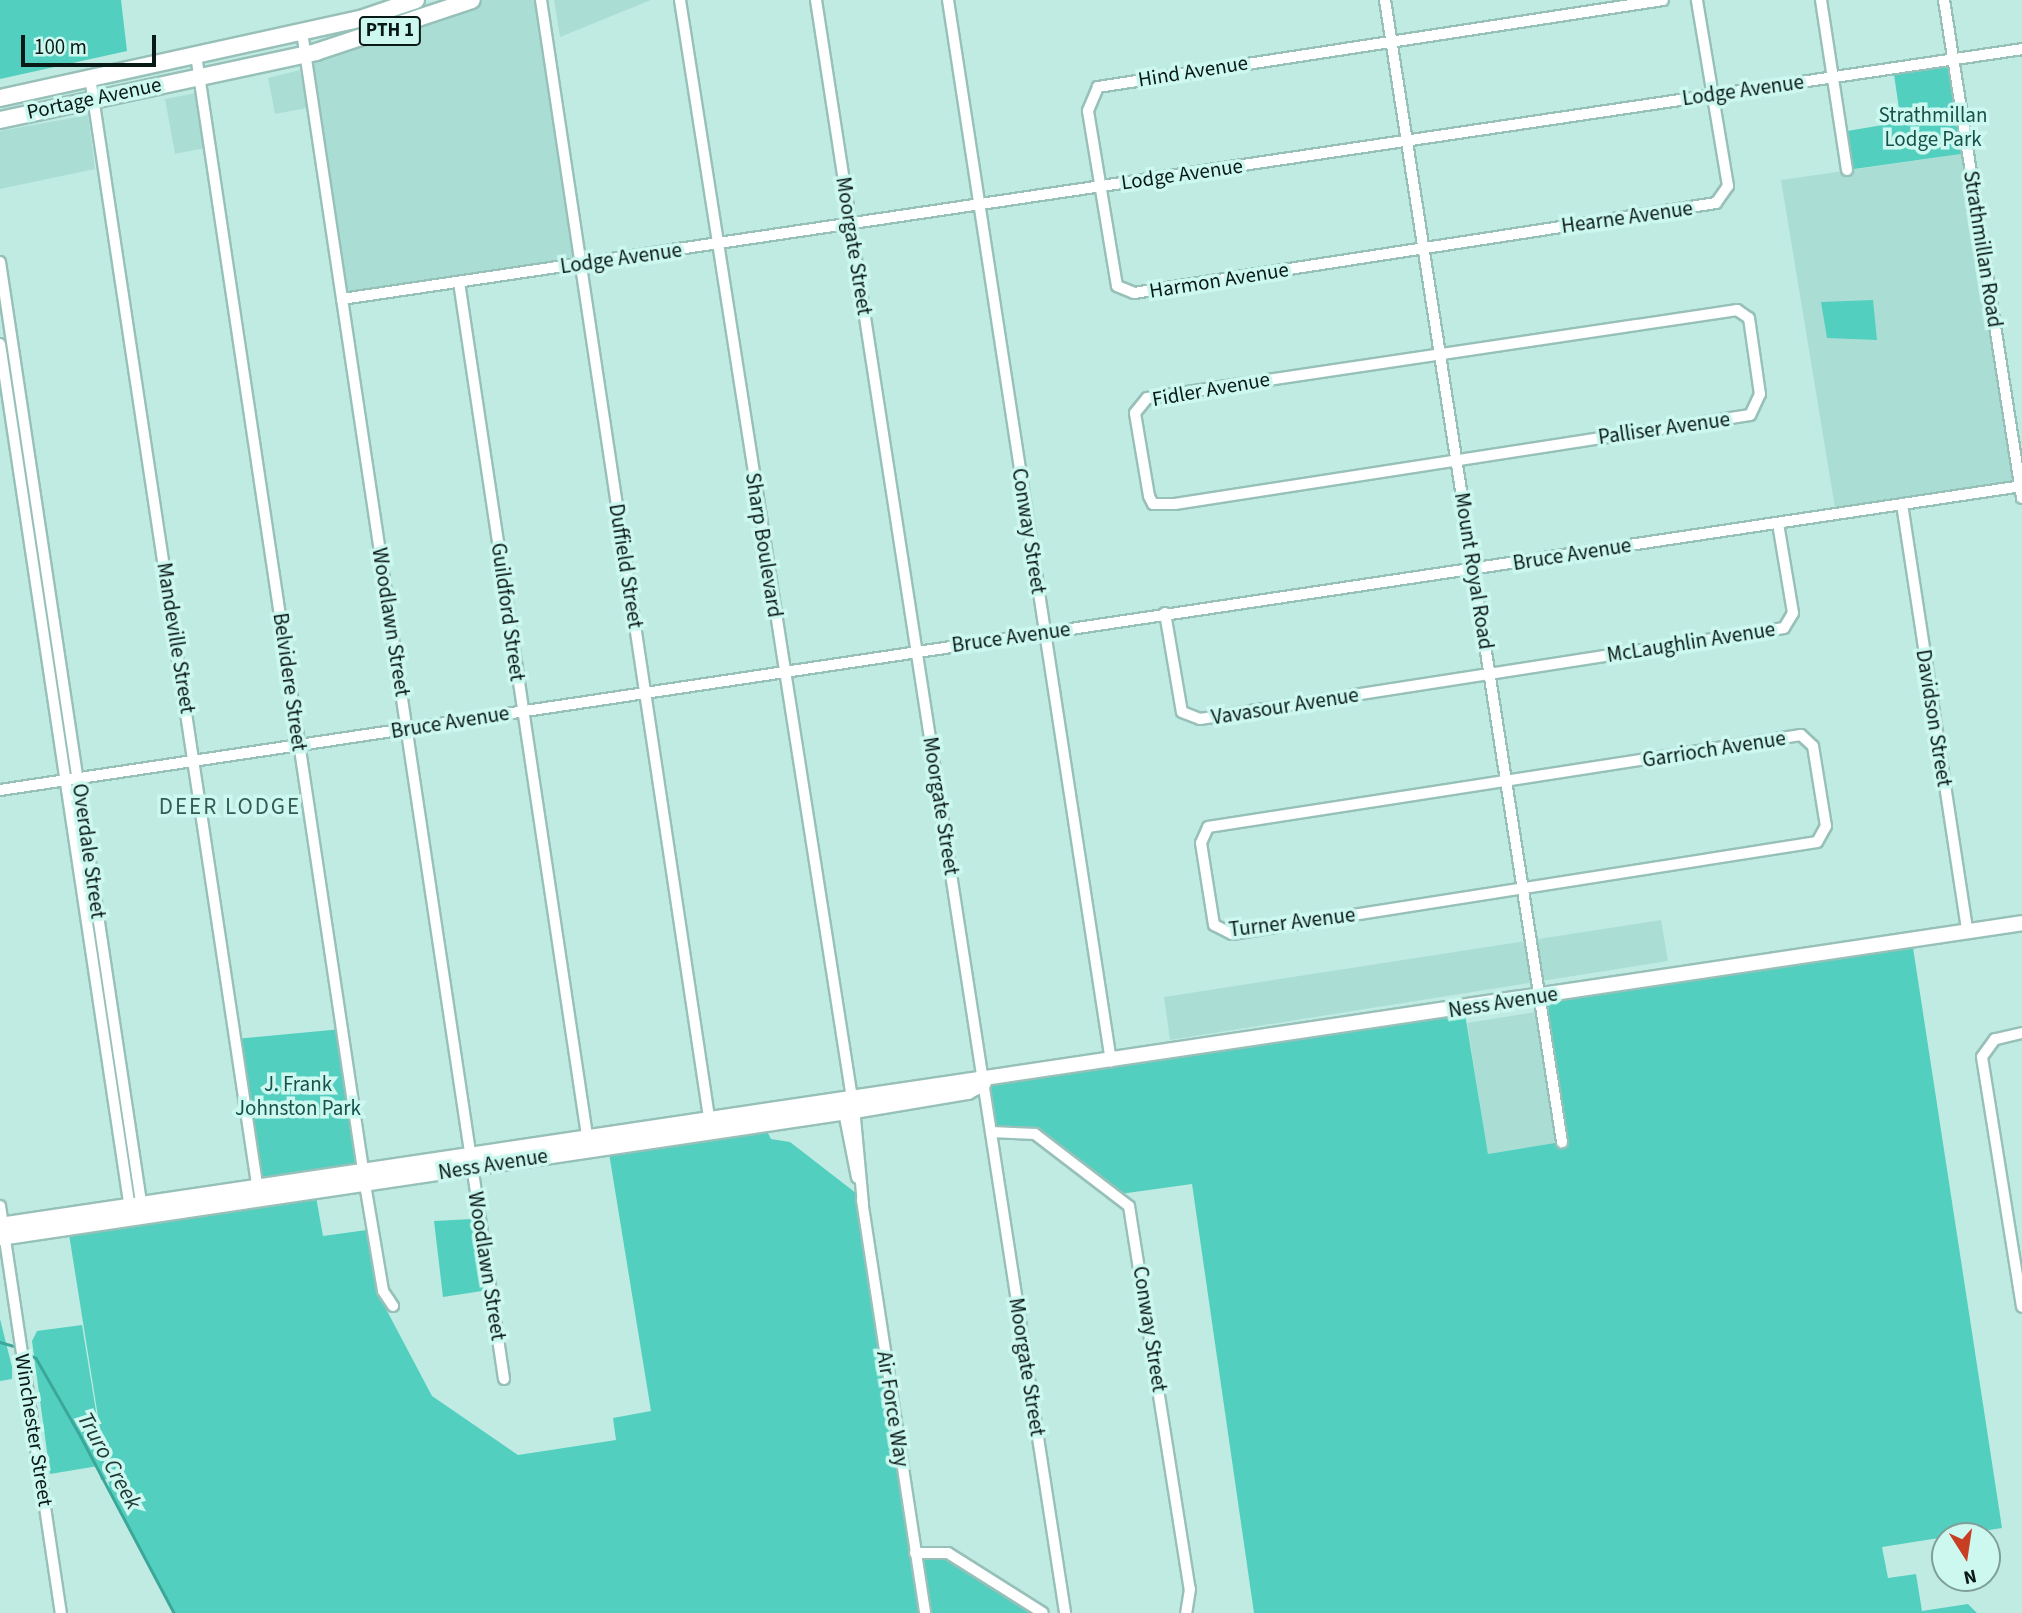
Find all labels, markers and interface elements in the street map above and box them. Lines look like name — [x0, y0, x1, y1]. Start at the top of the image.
road number: PTH 1 — [358, 16, 422, 46]
scale bar — [24, 21, 159, 65]
text: 100 m — [34, 32, 87, 62]
street label: Hind Avenue — [1136, 50, 1250, 92]
street label: Lodge Avenue — [1681, 69, 1805, 111]
street label: Portage Avenue — [24, 71, 164, 125]
park label: Strathmillan Lodge Park — [1879, 102, 1987, 152]
street label: Lodge Avenue — [1120, 153, 1244, 195]
street label: Strathmillan Road — [1958, 169, 2008, 329]
street label: Moorgate Street — [831, 175, 877, 317]
street label: Hearne Avenue — [1560, 195, 1694, 239]
street label: Lodge Avenue — [559, 237, 683, 279]
street label: Harmon Avenue — [1148, 257, 1290, 303]
street label: Fidler Avenue — [1150, 366, 1272, 412]
street label: Palliser Avenue — [1596, 406, 1732, 450]
street label: Conway Street — [1007, 466, 1051, 596]
street label: Sharp Boulevard — [740, 471, 788, 619]
street label: Mount Royal Road — [1449, 491, 1499, 651]
street label: Duffield Street — [604, 502, 648, 630]
street label: Bruce Avenue — [1511, 532, 1633, 576]
street label: Guildford Street — [486, 541, 530, 683]
street label: Woodlawn Street — [367, 546, 415, 698]
street label: Mandeville Street — [152, 561, 200, 715]
street label: Belvidere Street — [268, 611, 312, 753]
street label: Bruce Avenue — [950, 616, 1072, 658]
street label: McLaughlin Avenue — [1605, 616, 1777, 668]
street label: Davidson Street — [1911, 648, 1957, 788]
street label: Vavasour Avenue — [1210, 682, 1360, 730]
street label: Bruce Avenue — [389, 700, 511, 744]
street label: Garrioch Avenue — [1641, 725, 1787, 773]
street label: Moorgate Street — [918, 735, 964, 877]
street label: Overdale Street — [67, 782, 111, 920]
district label: DEER LODGE — [160, 793, 300, 821]
street label: Turner Avenue — [1227, 902, 1357, 942]
street label: Ness Avenue — [1446, 981, 1560, 1023]
park label: J. Frank Johnston Park — [235, 1071, 361, 1121]
street label: Ness Avenue — [436, 1143, 550, 1185]
street label: Woodlawn Street — [463, 1190, 511, 1342]
street label: Conway Street — [1128, 1264, 1172, 1394]
street label: Moorgate Street — [1004, 1296, 1050, 1438]
street label: Air Force Way — [871, 1349, 915, 1469]
street label: Winchester Street — [9, 1352, 59, 1508]
water label: Truro Creek — [71, 1407, 147, 1515]
north arrow — [1931, 1522, 2001, 1592]
text: N — [1961, 1562, 1979, 1591]

